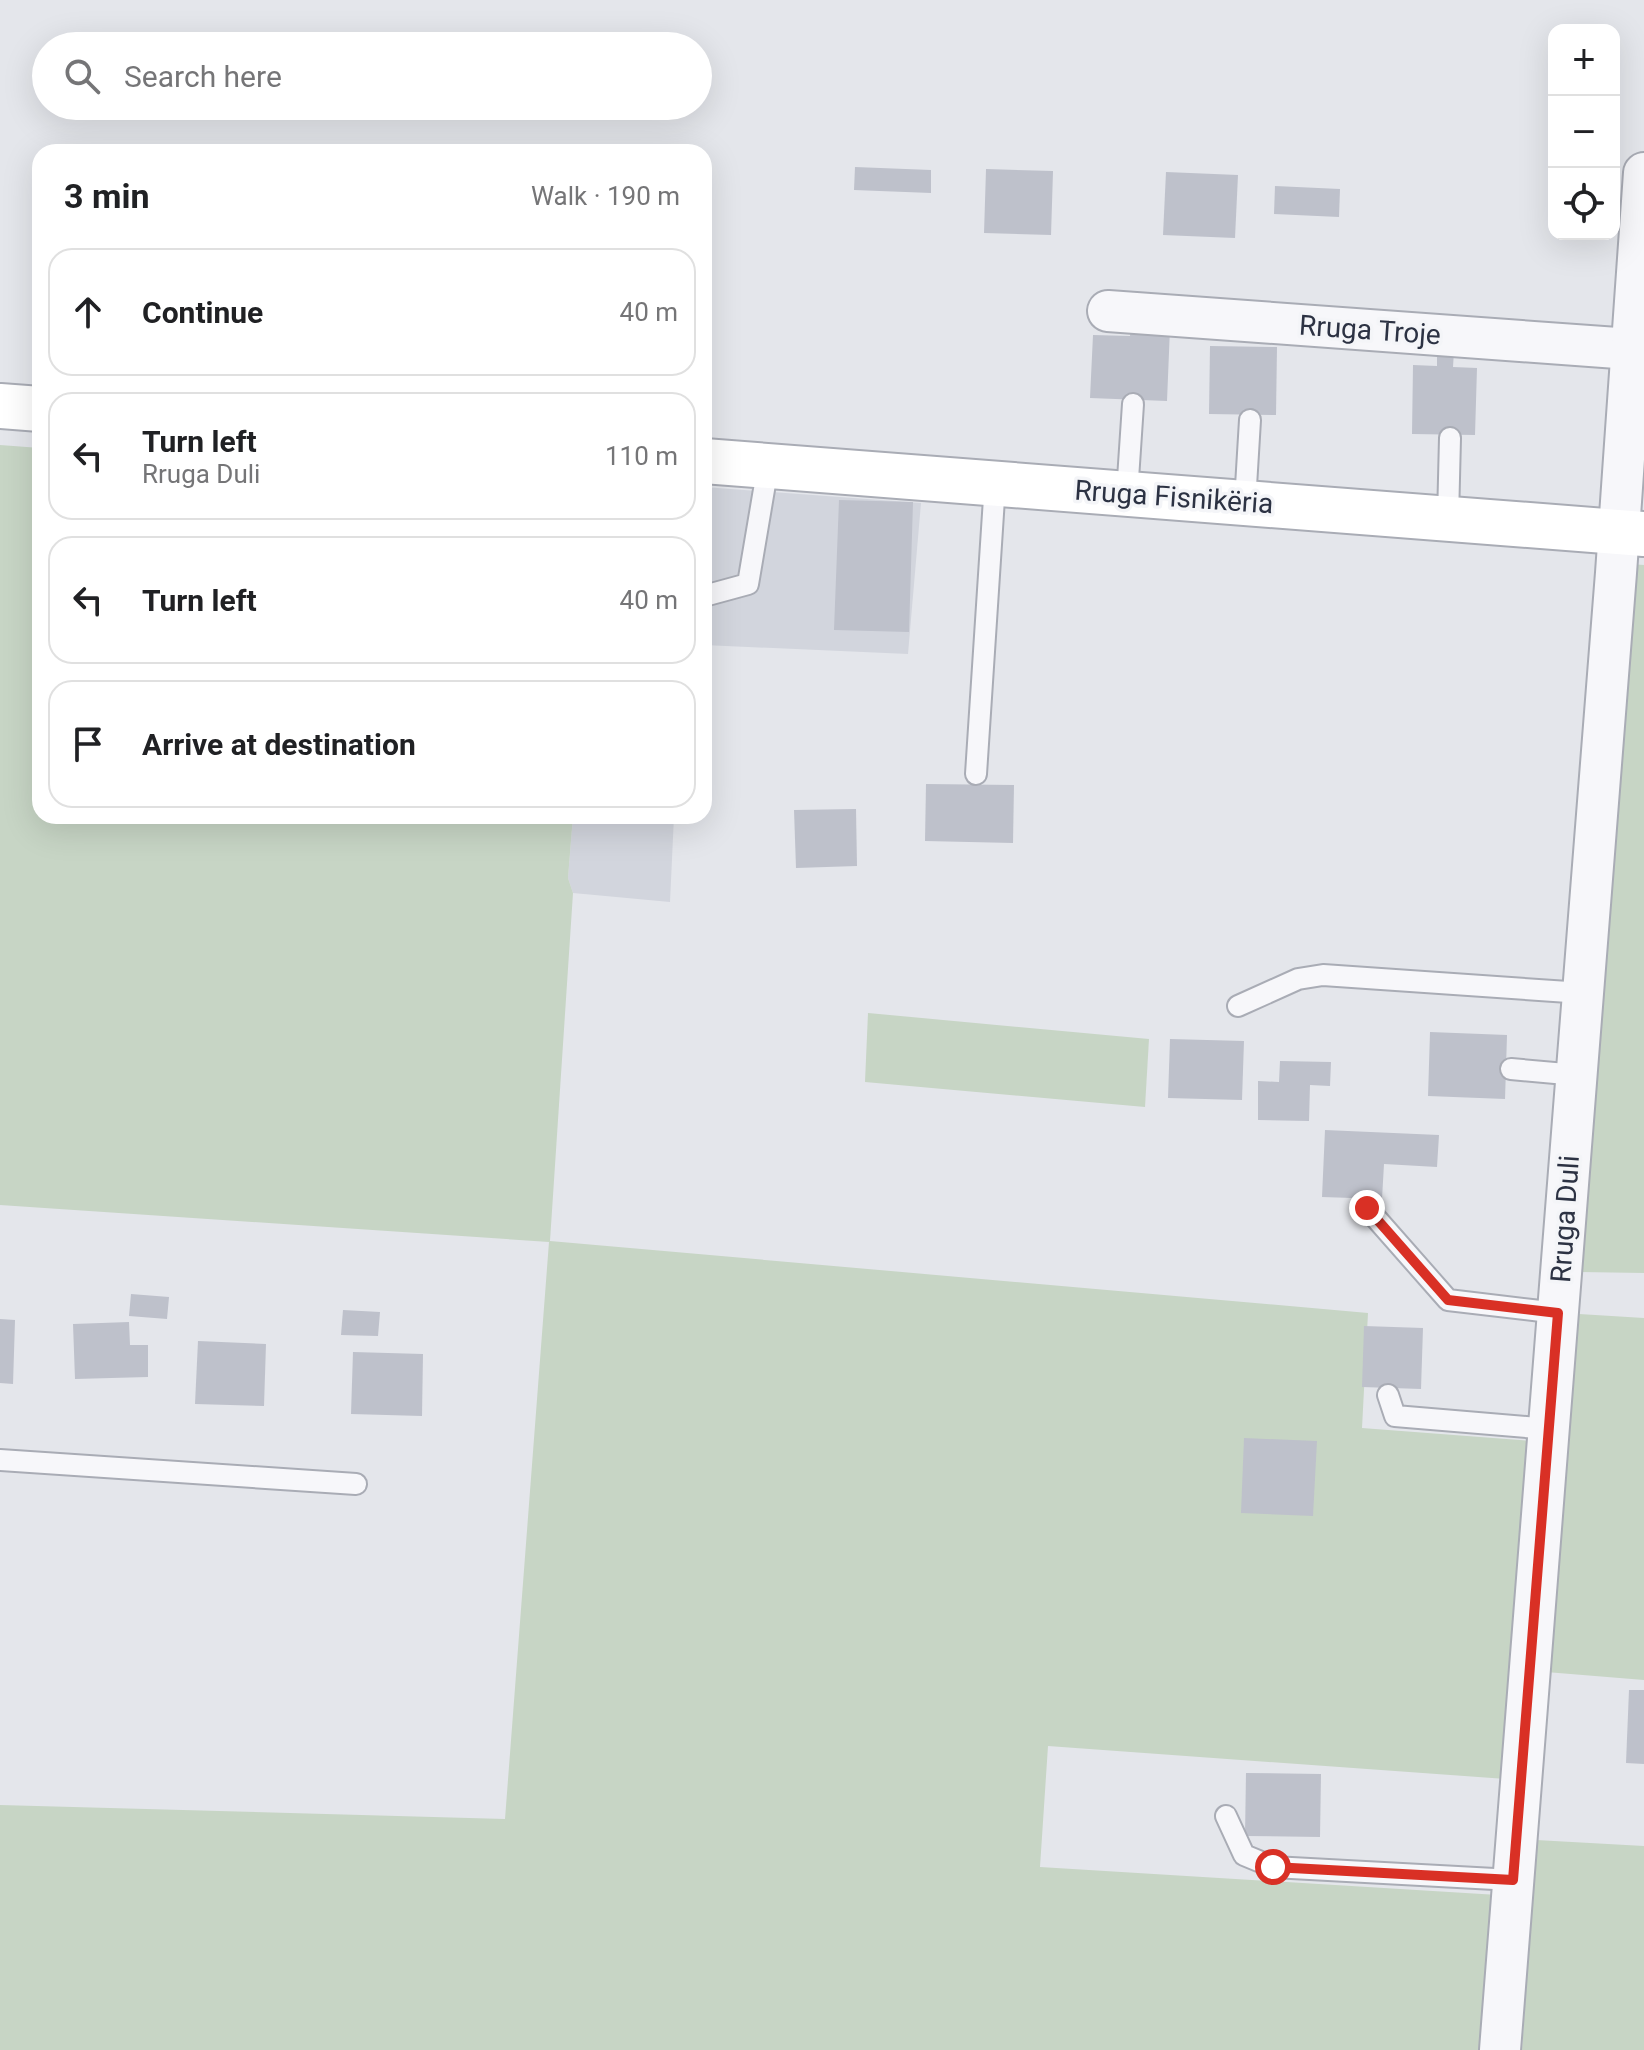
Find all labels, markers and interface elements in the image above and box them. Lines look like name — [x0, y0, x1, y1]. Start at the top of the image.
map controls — [1548, 24, 1620, 240]
button: + — [1548, 24, 1620, 96]
search box — [32, 32, 712, 120]
icon: search — [60, 54, 104, 98]
text: Search here — [124, 59, 282, 94]
button: − — [1548, 96, 1620, 168]
button: locate — [1548, 168, 1620, 240]
text: 3 min — [64, 176, 149, 216]
text: Walk · 190 m — [531, 181, 680, 211]
icon: ahead — [66, 290, 110, 334]
text: Continue — [142, 295, 263, 330]
text: 40 m — [620, 297, 678, 327]
street label: Rruga Troje — [1298, 309, 1442, 351]
text: Turn left — [142, 424, 257, 459]
icon: left — [66, 434, 110, 478]
text: 110 m — [605, 441, 678, 471]
text: Rruga Duli — [142, 459, 260, 489]
street label: Rruga Fisnikëria — [1073, 474, 1275, 520]
icon: left — [66, 578, 110, 622]
text: Turn left — [142, 583, 257, 618]
text: 40 m — [620, 585, 678, 615]
icon: arrive — [66, 722, 110, 766]
text: Arrive at destination — [142, 727, 416, 762]
street label: Rruga Duli — [1544, 1154, 1586, 1284]
route end — [1349, 1190, 1385, 1226]
route start — [1255, 1849, 1291, 1885]

